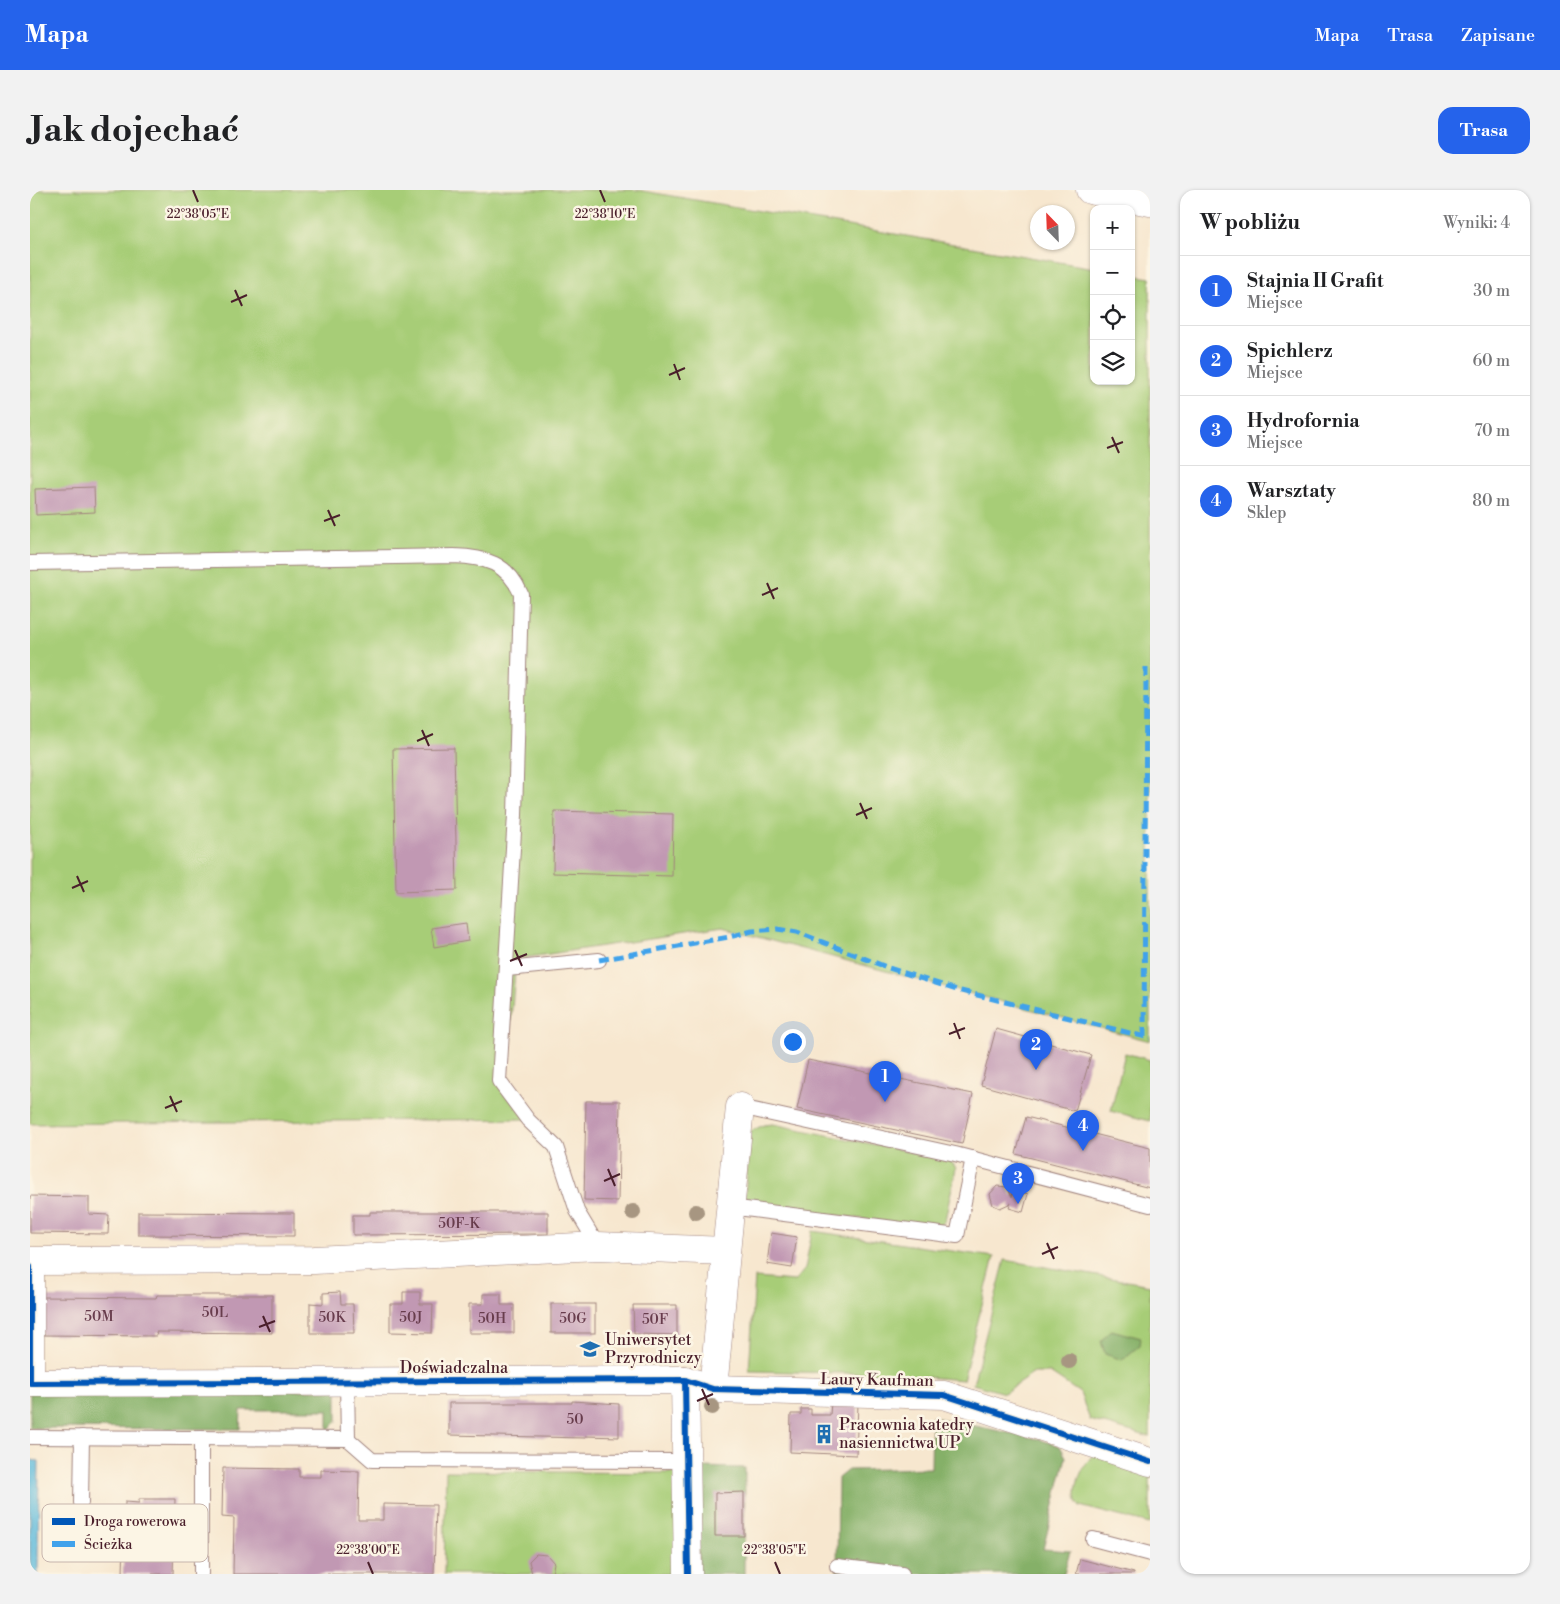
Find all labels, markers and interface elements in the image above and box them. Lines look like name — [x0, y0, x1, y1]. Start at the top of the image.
text: Mapa — [25, 20, 88, 50]
text: Mapa — [1315, 24, 1359, 47]
text: Trasa — [1387, 24, 1433, 47]
text: Zapisane — [1461, 24, 1535, 47]
button: Trasa — [1438, 107, 1530, 154]
text: Jak dojechać — [30, 109, 239, 152]
north arrow — [1030, 205, 1075, 250]
map controls — [1090, 205, 1135, 385]
button: + — [1090, 205, 1135, 250]
text: 22°38'05"E — [167, 207, 229, 222]
text: 22°38'10"E — [575, 207, 635, 222]
text: W pobliżu — [1200, 210, 1300, 236]
text: Wyniki: 4 — [1443, 213, 1510, 233]
button: − — [1090, 250, 1135, 295]
text: Stajnia II Grafit — [1247, 269, 1384, 293]
text: 1 — [1212, 281, 1220, 301]
text: 30 m — [1473, 281, 1510, 301]
text: Miejsce — [1247, 293, 1303, 313]
button: locate — [1090, 295, 1135, 340]
text: Spichlerz — [1247, 339, 1333, 363]
button: layers — [1090, 340, 1135, 385]
text: 2 — [1211, 351, 1221, 371]
text: 60 m — [1472, 351, 1510, 371]
text: Miejsce — [1247, 363, 1303, 383]
text: Hydrofornia — [1247, 409, 1360, 433]
text: 3 — [1211, 421, 1221, 441]
text: 70 m — [1474, 421, 1510, 441]
text: Miejsce — [1247, 433, 1303, 453]
text: Warsztaty — [1247, 479, 1336, 503]
text: 4 — [1211, 491, 1221, 511]
text: 80 m — [1472, 491, 1510, 511]
text: Sklep — [1247, 503, 1287, 523]
your location — [780, 1029, 806, 1055]
pin: 2 — [1020, 1029, 1052, 1070]
pin: 1 — [869, 1061, 901, 1102]
pin: 4 — [1067, 1110, 1099, 1151]
pin: 3 — [1002, 1163, 1034, 1204]
house number: 50F-K — [438, 1215, 480, 1233]
house number: 50L — [202, 1304, 228, 1322]
house number: 50M — [84, 1308, 114, 1326]
house number: 50K — [318, 1309, 346, 1327]
house number: 50J — [399, 1309, 423, 1327]
house number: 50H — [478, 1310, 507, 1328]
house number: 50G — [559, 1310, 587, 1328]
house number: 50F — [642, 1311, 668, 1329]
place label: Uniwersytet Przyrodniczy — [605, 1330, 702, 1368]
school or university icon: Uniwersytet Przyrodniczy — [579, 1338, 601, 1360]
street label: Doświadczalna — [400, 1358, 509, 1378]
street label: Laury Kaufman — [820, 1369, 934, 1391]
house number: 50 — [567, 1411, 584, 1429]
place label: Pracownia katedry nasiennictwa UP — [839, 1415, 974, 1453]
building icon: Pracownia katedry nasiennictwa UP — [813, 1423, 835, 1445]
legend — [42, 1504, 208, 1562]
text: Droga rowerowa — [84, 1513, 187, 1531]
text: Ścieżka — [84, 1534, 133, 1554]
text: 22°38'00"E — [336, 1543, 400, 1558]
text: 22°38'05"E — [744, 1543, 806, 1558]

